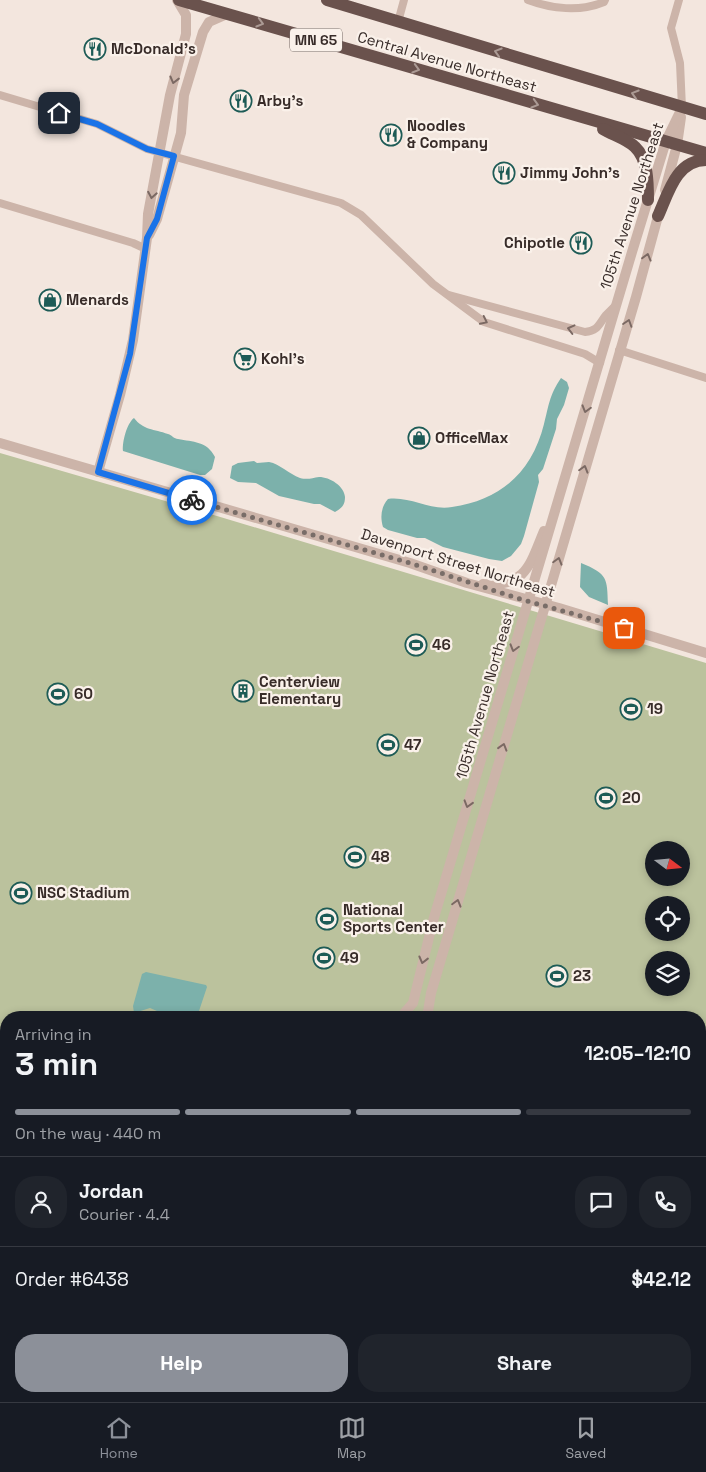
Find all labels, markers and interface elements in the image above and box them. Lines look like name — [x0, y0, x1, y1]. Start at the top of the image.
one-way arrow — [255, 18, 263, 28]
street label: Central Avenue Northeast — [355, 27, 539, 96]
road number: MN 65 — [290, 28, 342, 52]
restaurant icon: McDonald's — [83, 37, 107, 61]
place label: McDonald's — [111, 39, 196, 58]
one-way arrow — [494, 48, 502, 58]
one-way arrow — [411, 64, 419, 74]
one-way arrow — [169, 75, 180, 84]
restaurant icon: Arby's — [229, 89, 253, 113]
one-way arrow — [632, 89, 640, 99]
place label: Arby's — [257, 91, 304, 110]
pin — [38, 92, 80, 134]
icon: home — [45, 99, 73, 127]
one-way arrow — [531, 99, 539, 109]
place label: Noodles & Company — [407, 116, 488, 152]
street label: 105th Avenue Northeast — [596, 120, 668, 292]
restaurant icon: Noodles & Company — [379, 123, 403, 147]
restaurant icon: Jimmy John's — [492, 161, 516, 185]
place label: Jimmy John's — [520, 163, 620, 182]
one-way arrow — [147, 190, 157, 199]
restaurant icon: Chipotle — [569, 231, 593, 255]
place label: Chipotle — [504, 233, 565, 252]
one-way arrow — [641, 252, 652, 261]
shop icon: Menards — [38, 288, 62, 312]
place label: Menards — [66, 290, 129, 309]
one-way arrow — [479, 315, 488, 325]
one-way arrow — [622, 320, 632, 328]
one-way arrow — [567, 324, 576, 335]
supermarket icon: Kohl's — [233, 347, 257, 371]
place label: Kohl's — [261, 349, 305, 368]
one-way arrow — [581, 405, 591, 413]
shop icon: OfficeMax — [407, 426, 431, 450]
place label: OfficeMax — [435, 428, 508, 447]
one-way arrow — [579, 466, 589, 474]
courier — [167, 475, 217, 525]
icon: bike — [178, 486, 206, 514]
street label: Davenport Street Northeast — [359, 524, 558, 601]
one-way arrow — [552, 557, 562, 565]
pin — [603, 607, 645, 649]
street label: 105th Avenue Northeast — [451, 608, 518, 781]
icon: bag — [610, 614, 638, 642]
sports icon: 46 — [404, 633, 428, 657]
place label: 46 — [432, 635, 451, 654]
one-way arrow — [510, 643, 520, 651]
place label: Centerview Elementary — [259, 672, 341, 708]
building icon: Centerview Elementary — [231, 679, 255, 703]
sports icon: 60 — [46, 682, 70, 706]
place label: 60 — [74, 684, 93, 703]
sports icon: 19 — [619, 697, 643, 721]
place label: 19 — [647, 699, 663, 718]
sports icon: 47 — [376, 733, 400, 757]
place label: 47 — [404, 735, 421, 754]
one-way arrow — [497, 743, 507, 752]
sports icon: 20 — [594, 786, 618, 810]
place label: 20 — [622, 788, 641, 807]
one-way arrow — [464, 799, 474, 807]
north arrow — [645, 841, 690, 886]
map controls — [645, 841, 690, 996]
sports icon: 48 — [343, 845, 367, 869]
place label: 48 — [371, 847, 390, 866]
sports icon: NSC Stadium — [9, 881, 33, 905]
place label: NSC Stadium — [37, 883, 130, 902]
button: locate — [645, 896, 690, 941]
one-way arrow — [451, 899, 461, 907]
place label: National Sports Center — [343, 900, 444, 936]
sports icon: National Sports Center — [315, 907, 339, 931]
sports icon: 49 — [312, 946, 336, 970]
place label: 49 — [340, 948, 359, 967]
button: layers — [645, 951, 690, 996]
one-way arrow — [418, 955, 429, 964]
sports icon: 23 — [545, 964, 569, 988]
place label: 23 — [573, 966, 591, 985]
text: Arriving in — [15, 1024, 92, 1045]
text: 12:05–12:10 — [584, 1041, 691, 1066]
text: 3 min — [15, 1044, 98, 1084]
text: On the way · 440 m — [15, 1123, 161, 1144]
button: person — [15, 1176, 67, 1228]
button: chat — [575, 1176, 627, 1228]
button: phone — [639, 1176, 691, 1228]
text: Jordan — [79, 1179, 144, 1204]
text: Courier · 4.4 — [79, 1204, 170, 1225]
text: Order #6438 — [15, 1267, 129, 1292]
text: $42.12 — [632, 1267, 691, 1292]
button: Help — [15, 1334, 348, 1392]
button: Share — [358, 1334, 691, 1392]
tab: Home — [100, 1414, 138, 1462]
tab: Map — [337, 1414, 366, 1462]
tab: Saved — [566, 1414, 606, 1462]

